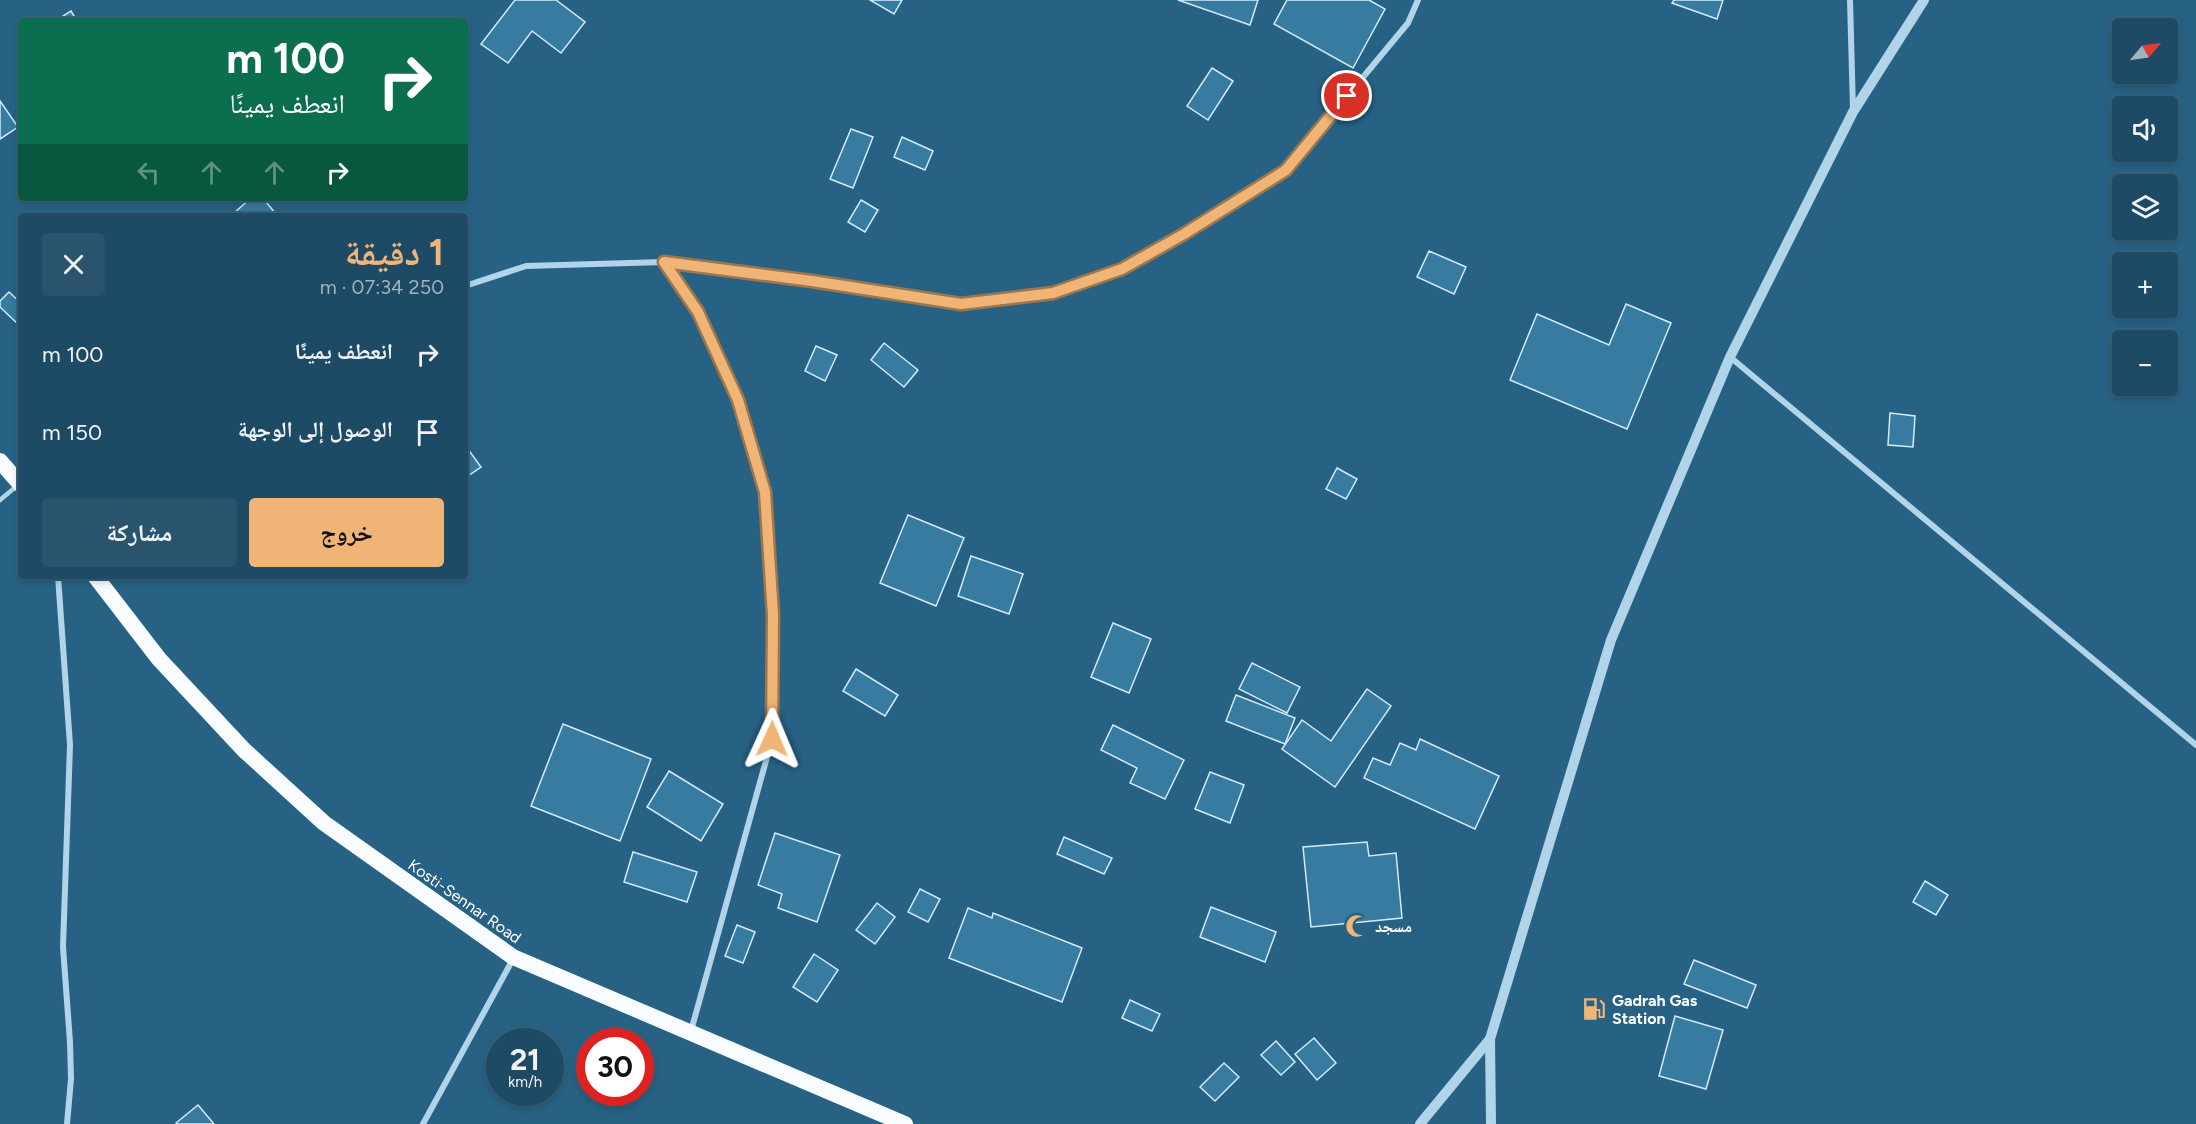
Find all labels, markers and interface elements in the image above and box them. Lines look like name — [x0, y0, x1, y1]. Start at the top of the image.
north arrow — [2112, 18, 2178, 84]
map controls — [2112, 18, 2178, 396]
text: 100 m — [226, 33, 345, 84]
icon: right — [366, 42, 444, 120]
pin — [1321, 70, 1372, 121]
icon: arrive — [1330, 79, 1363, 112]
text: انعطف يمينًا — [229, 87, 345, 120]
button: sound — [2112, 96, 2178, 162]
icon: left — [132, 156, 165, 189]
icon: ahead — [195, 156, 228, 189]
icon: ahead — [258, 156, 291, 189]
icon: right — [321, 156, 354, 189]
button: layers — [2112, 174, 2178, 240]
text: 1 دقيقة — [345, 231, 444, 274]
button: close — [42, 233, 105, 296]
button: + — [2112, 252, 2178, 318]
text: 250 m · 07:34 — [320, 275, 444, 299]
button: − — [2112, 330, 2178, 396]
text: انعطف يمينًا — [294, 338, 393, 365]
icon: right — [411, 338, 444, 371]
text: 100 m — [42, 341, 103, 368]
text: الوصول إلى الوجهة — [238, 416, 393, 443]
icon: arrive — [411, 416, 444, 449]
text: 150 m — [42, 419, 102, 446]
button: مشاركة — [42, 498, 237, 567]
button: خروج — [249, 498, 444, 567]
position arrow — [740, 707, 804, 771]
street label: Kosti-Sennar Road — [405, 855, 525, 948]
mosque icon: مسجد — [1344, 913, 1370, 939]
place label: مسجد — [1375, 917, 1412, 936]
place label: Gadrah Gas Station — [1612, 991, 1698, 1028]
fuel station icon: Gadrah Gas Station — [1581, 996, 1607, 1022]
speed limit sign: 30 — [576, 1028, 654, 1106]
text: 21 — [510, 1041, 540, 1078]
text: km/h — [508, 1073, 542, 1091]

